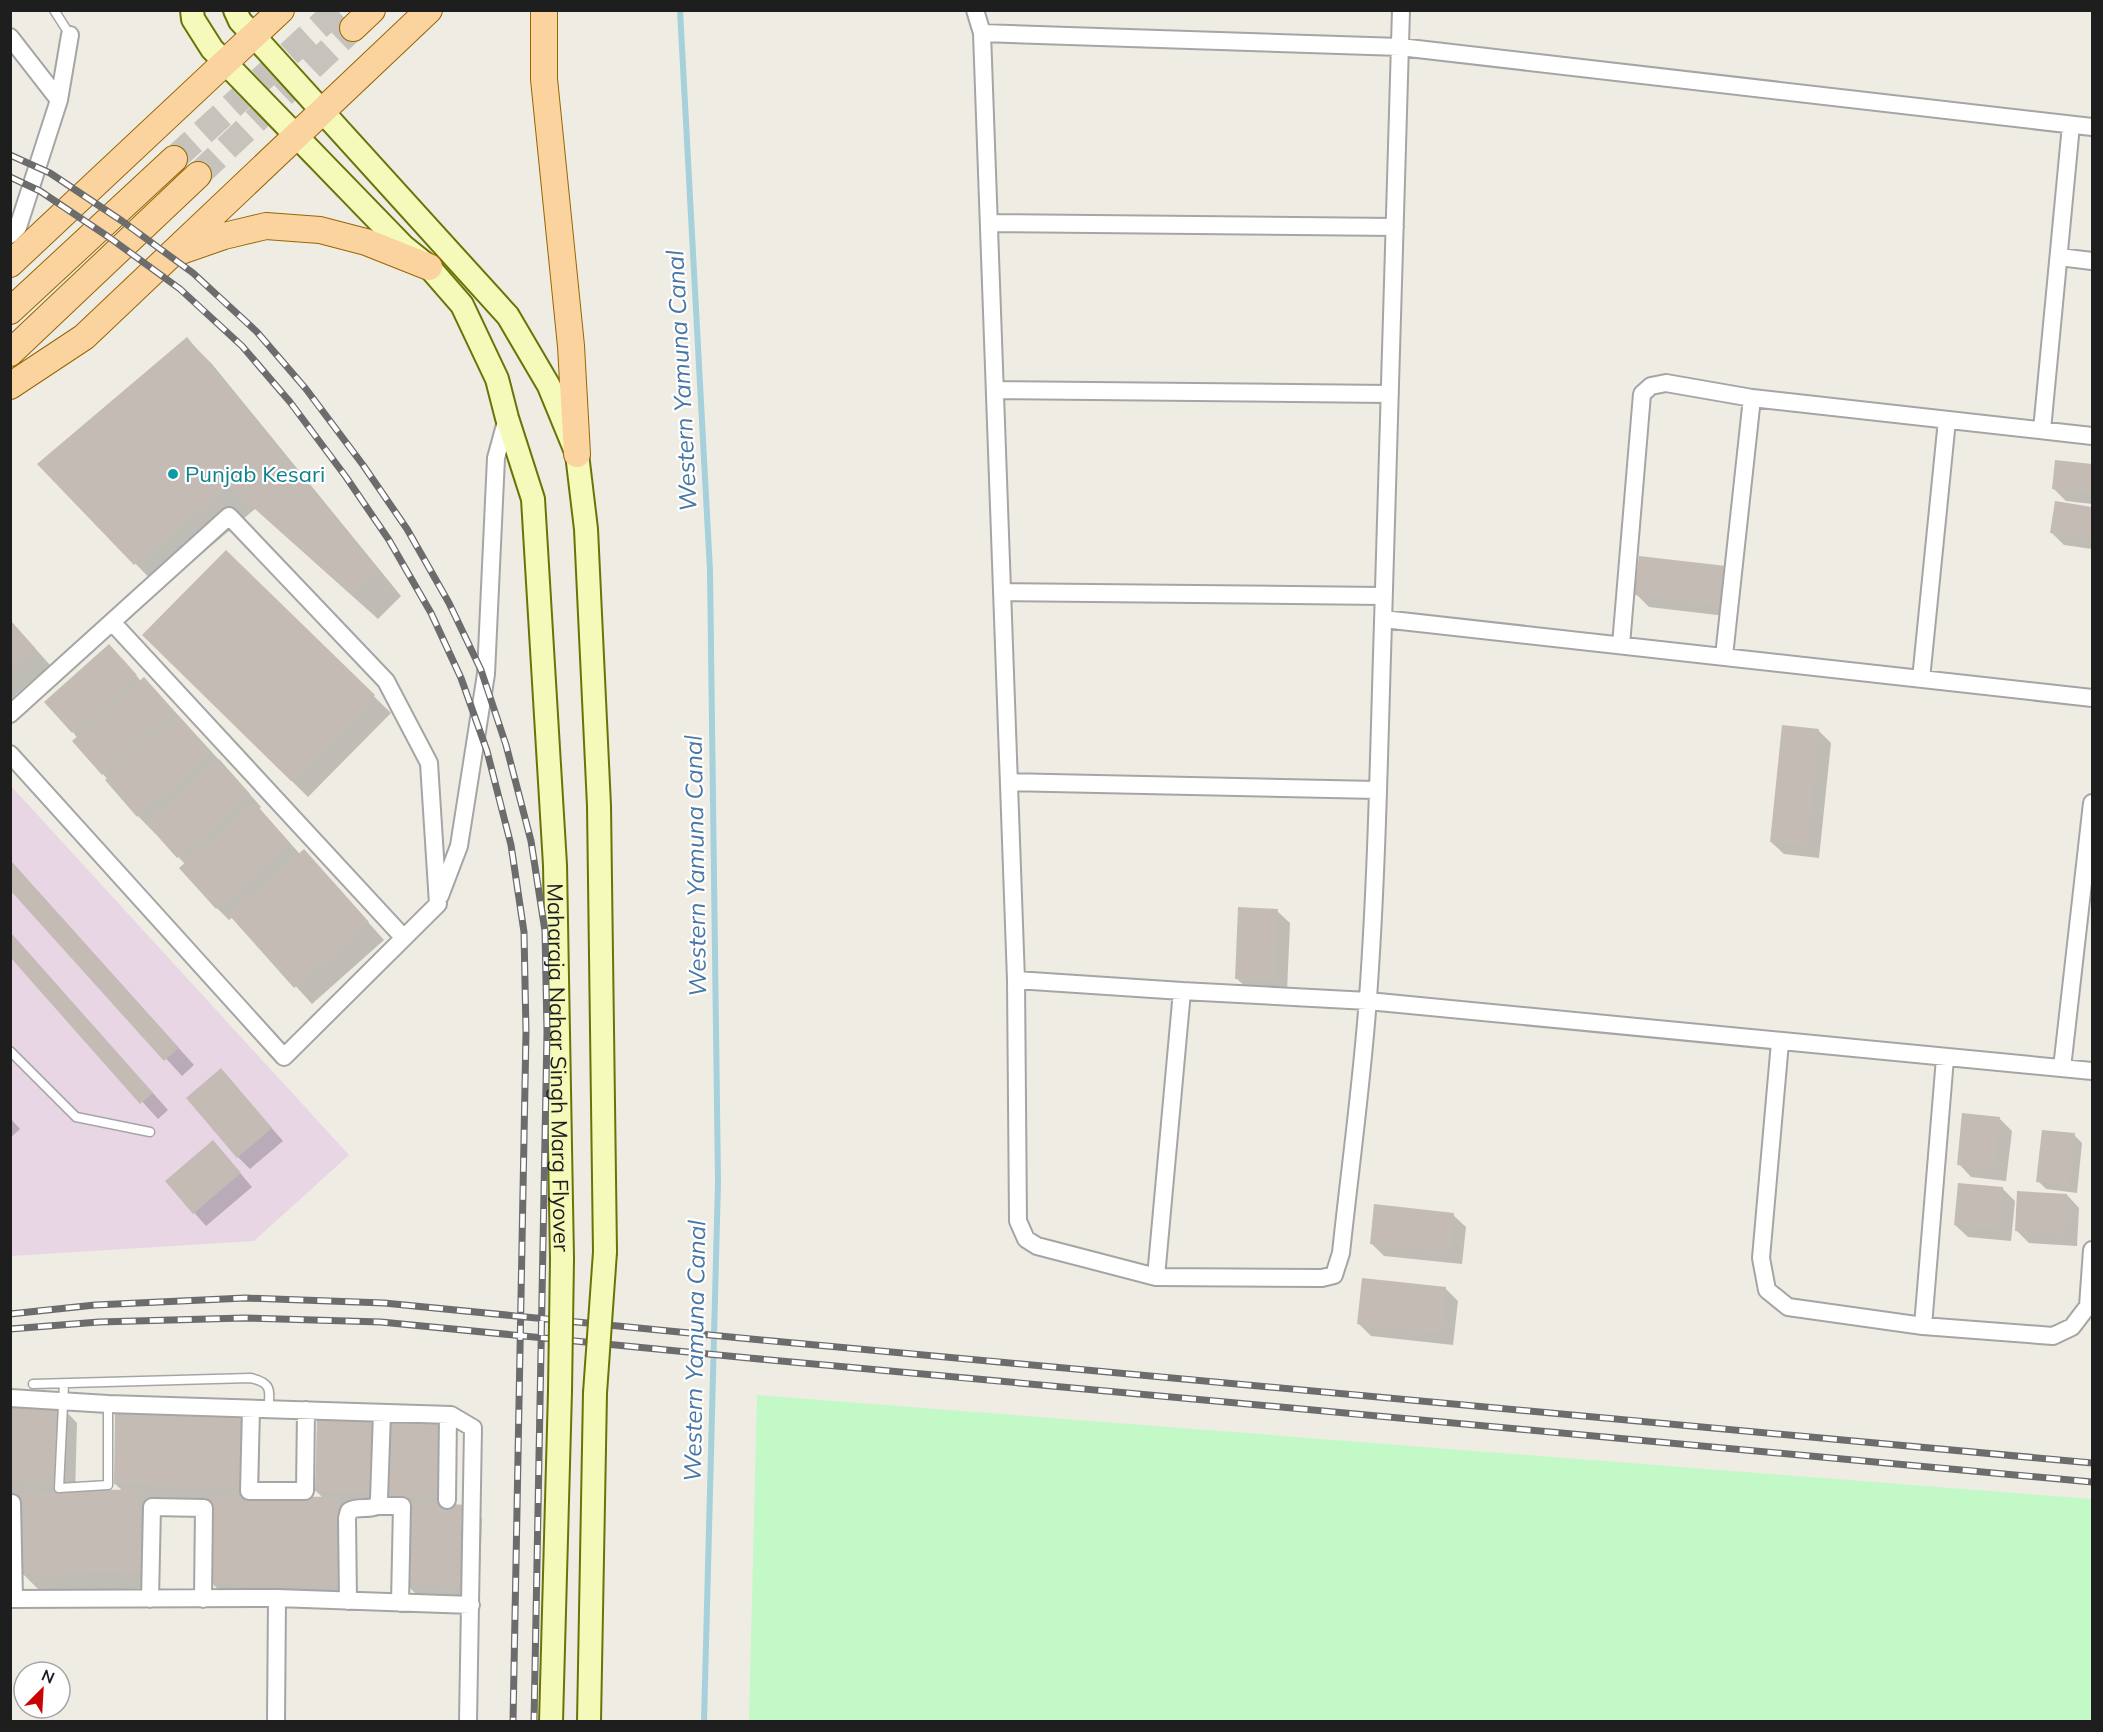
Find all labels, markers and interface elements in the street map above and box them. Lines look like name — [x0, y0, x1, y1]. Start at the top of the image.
water label: Western Yamuna Canal — [659, 249, 703, 513]
place label: Punjab Kesari — [185, 460, 325, 488]
marker: Punjab Kesari — [166, 467, 180, 481]
water label: Western Yamuna Canal — [678, 735, 712, 997]
street label: Maharaja Nahar Singh Marg Flyover — [541, 883, 576, 1252]
water label: Western Yamuna Canal — [677, 1220, 711, 1482]
north arrow — [12, 1660, 72, 1720]
text: N — [39, 1665, 58, 1688]

